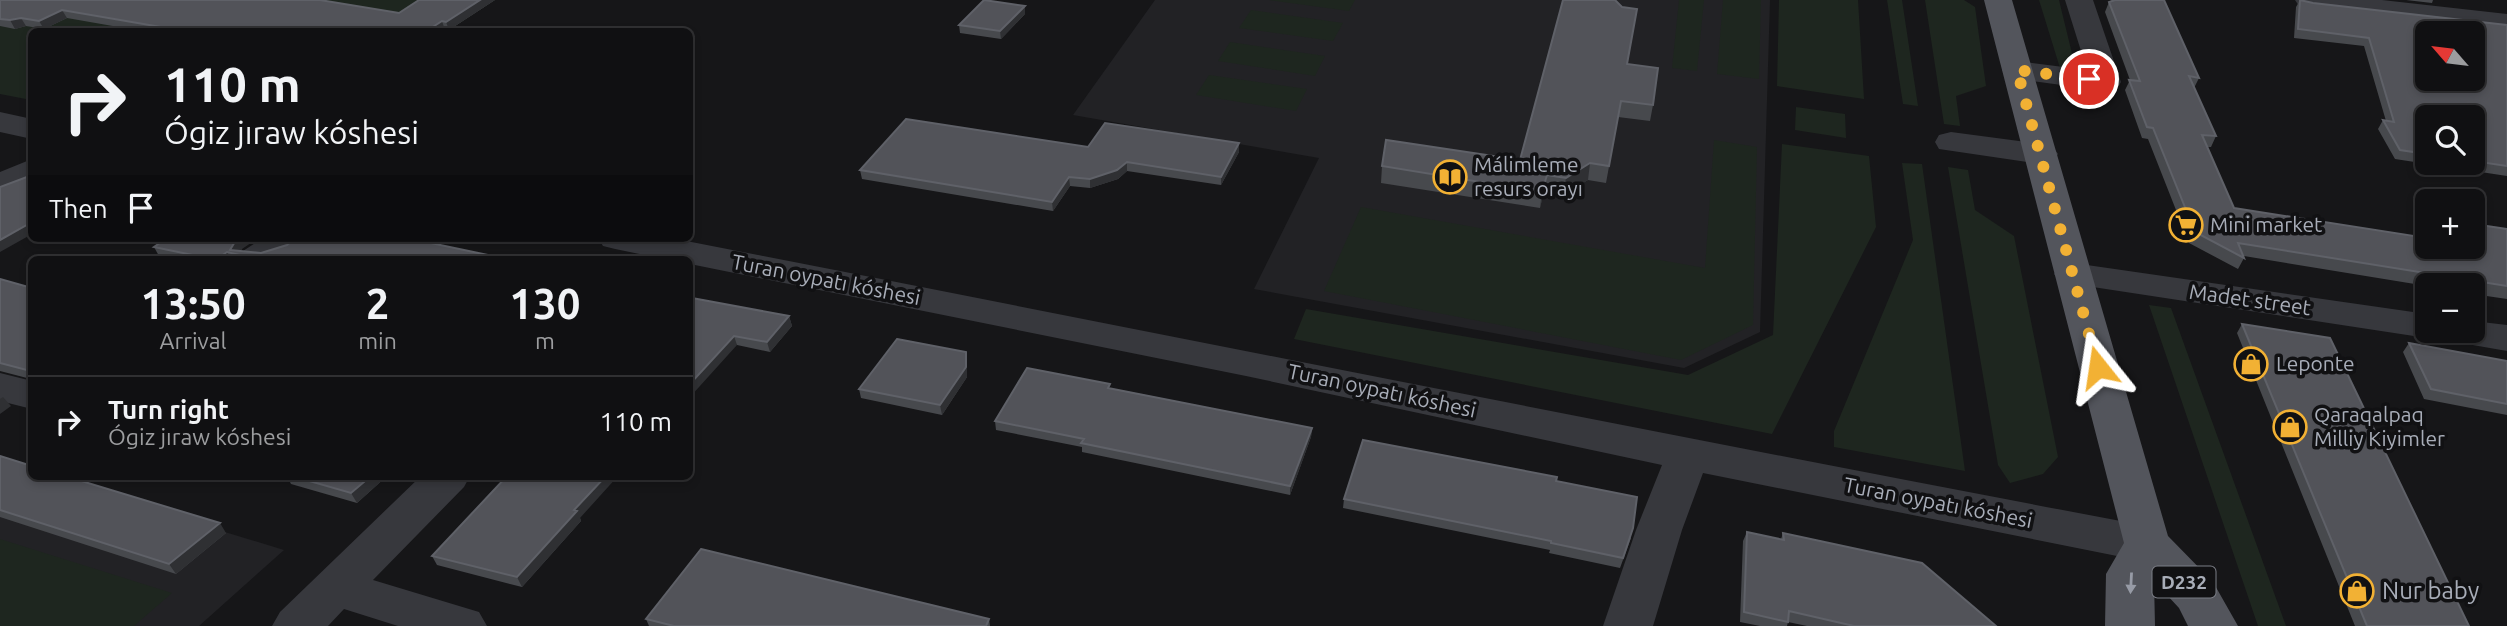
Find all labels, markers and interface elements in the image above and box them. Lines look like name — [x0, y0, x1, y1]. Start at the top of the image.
north arrow — [2415, 21, 2485, 91]
map controls — [2415, 21, 2485, 343]
pin — [2059, 49, 2119, 109]
icon: right — [49, 56, 140, 147]
text: 110 m — [164, 56, 301, 111]
icon: arrive — [2070, 60, 2108, 98]
button: search — [2415, 105, 2485, 175]
text: Ógiz jıraw kóshesi — [164, 114, 419, 150]
place label: Málimleme resurs orayı — [1474, 152, 1583, 200]
library icon: Málimleme resurs orayı — [1431, 158, 1469, 196]
icon: arrive — [122, 189, 160, 227]
button: + — [2415, 189, 2485, 259]
text: Then — [49, 194, 108, 223]
supermarket icon: Mini market — [2167, 206, 2205, 244]
place label: Mini market — [2210, 212, 2322, 236]
street label: Turan oypatı kóshesi — [730, 249, 923, 309]
button: − — [2415, 273, 2485, 343]
street label: Madet street — [2188, 279, 2313, 319]
text: 13:50 — [141, 280, 246, 327]
text: 2 — [366, 280, 389, 327]
text: 130 — [509, 280, 580, 327]
text: Arrival — [160, 328, 227, 353]
text: min — [358, 328, 397, 353]
text: m — [535, 328, 555, 353]
position arrow — [2061, 330, 2135, 404]
shop icon: Leponte — [2232, 345, 2270, 383]
place label: Leponte — [2276, 351, 2355, 375]
street label: Turan oypatı kóshesi — [1286, 358, 1478, 422]
text: Turn right — [108, 395, 229, 424]
place label: Qaraqalpaq Milliy Kiyimler — [2314, 402, 2445, 450]
icon: right — [49, 403, 87, 441]
text: 110 m — [600, 407, 672, 436]
shop icon: Qaraqalpaq Milliy Kiyimler — [2271, 408, 2309, 446]
text: Ógiz jıraw kóshesi — [108, 424, 291, 449]
street label: Turan oypatı kóshesi — [1842, 472, 2035, 532]
road number: D232 — [2152, 566, 2216, 597]
one-way arrow — [2125, 572, 2136, 594]
shop icon: Nur baby — [2338, 572, 2376, 610]
place label: Nur baby — [2382, 577, 2480, 604]

